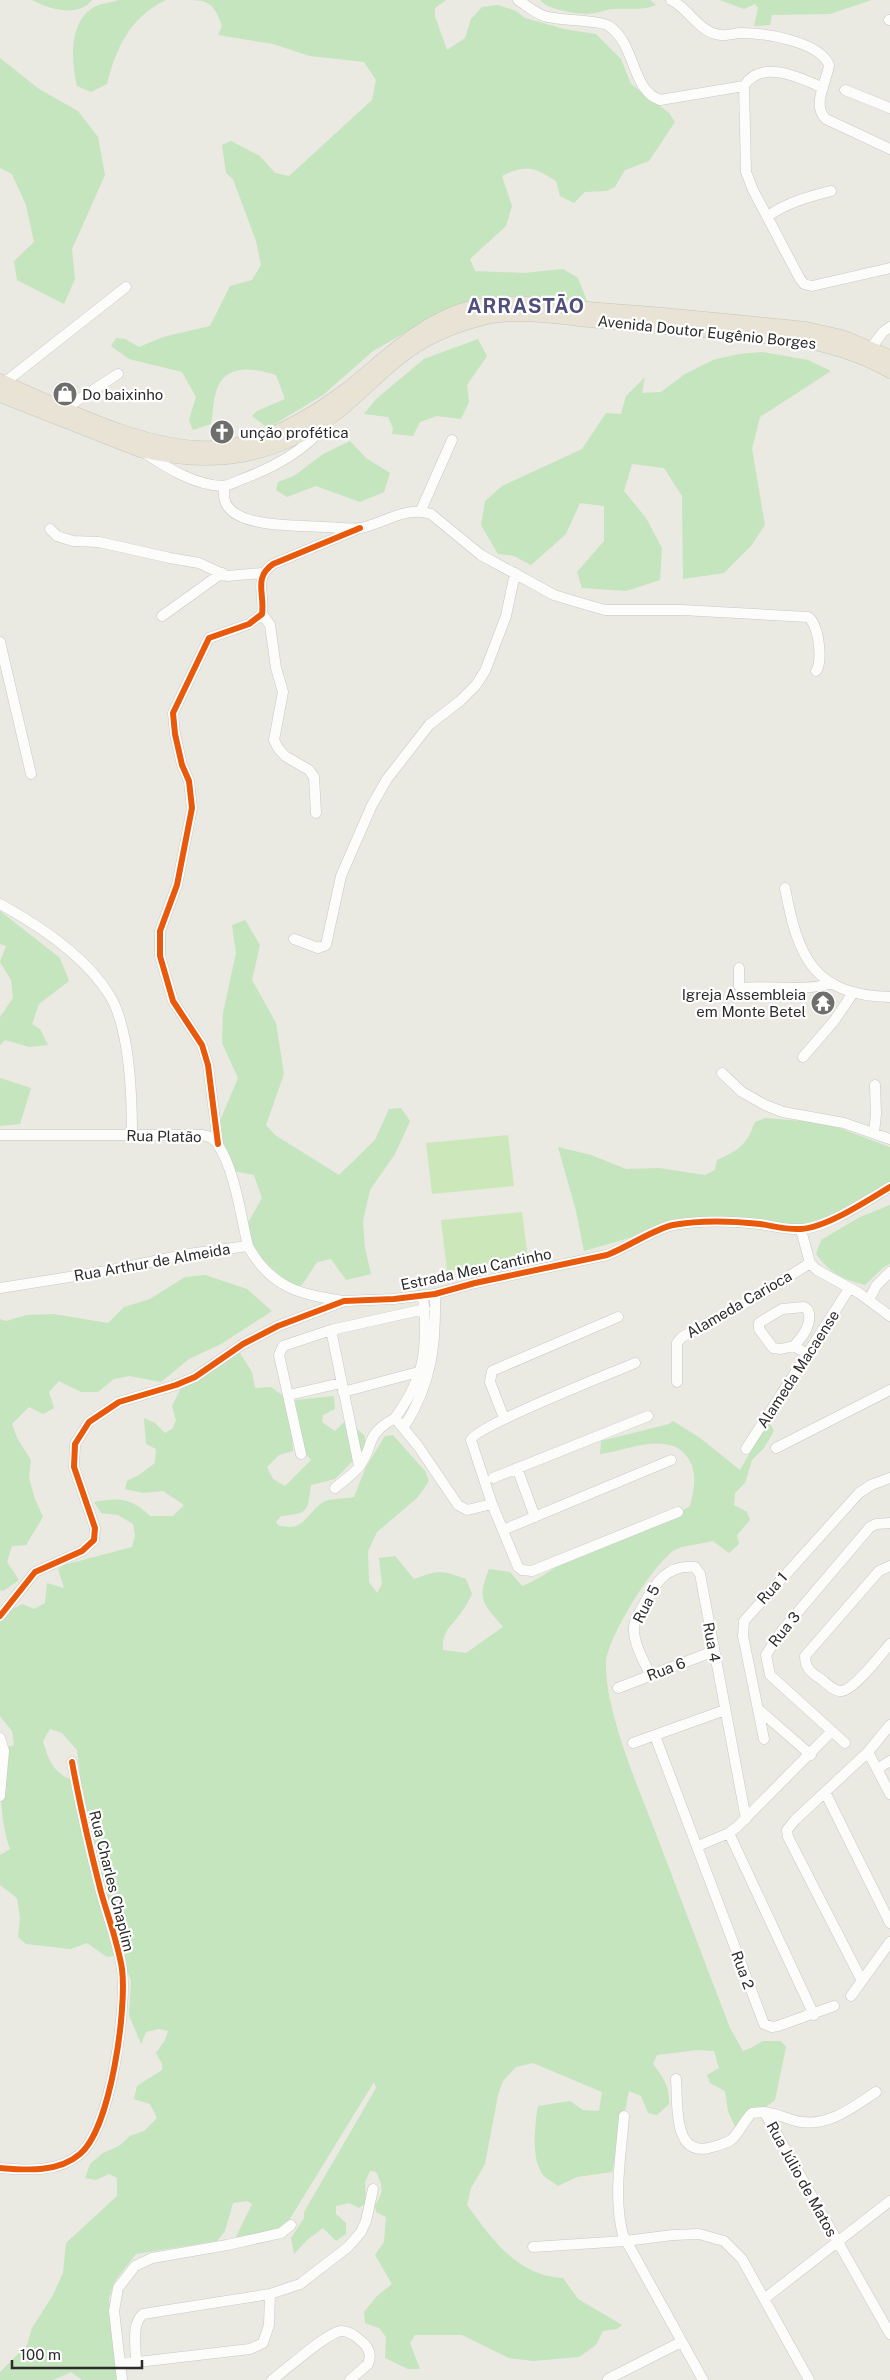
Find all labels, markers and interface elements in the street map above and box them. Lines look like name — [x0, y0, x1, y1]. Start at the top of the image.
district label: ARRASTÃO — [467, 293, 585, 318]
street label: Avenida Doutor Eugênio Borges — [597, 312, 817, 352]
shop icon: Do baixinho — [52, 381, 78, 407]
place label: Do baixinho — [82, 386, 163, 403]
church icon: unção profética — [209, 419, 235, 445]
place label: unção profética — [240, 424, 349, 441]
place label: Igreja Assembleia em Monte Betel — [682, 986, 806, 1020]
temple icon: Igreja Assembleia em Monte Betel — [810, 990, 836, 1016]
street label: Rua Platão — [126, 1127, 202, 1145]
street label: Rua Arthur de Almeida — [73, 1240, 231, 1284]
street label: Estrada Meu Cantinho — [399, 1245, 553, 1293]
street label: Alameda Carioca — [683, 1267, 795, 1341]
street label: Alameda Macaense — [754, 1307, 842, 1431]
street label: Rua 1 — [753, 1569, 791, 1607]
street label: Rua 5 — [629, 1582, 663, 1626]
street label: Rua 3 — [765, 1608, 803, 1650]
street label: Rua 4 — [700, 1621, 724, 1663]
street label: Rua 6 — [644, 1654, 688, 1684]
street label: Rua Charles Chaplim — [86, 1809, 138, 1953]
street label: Rua 2 — [728, 1948, 758, 1992]
street label: Rua Júlio de Matos — [763, 2118, 841, 2240]
scale bar — [12, 2338, 142, 2370]
text: 100 m — [20, 2346, 61, 2363]

